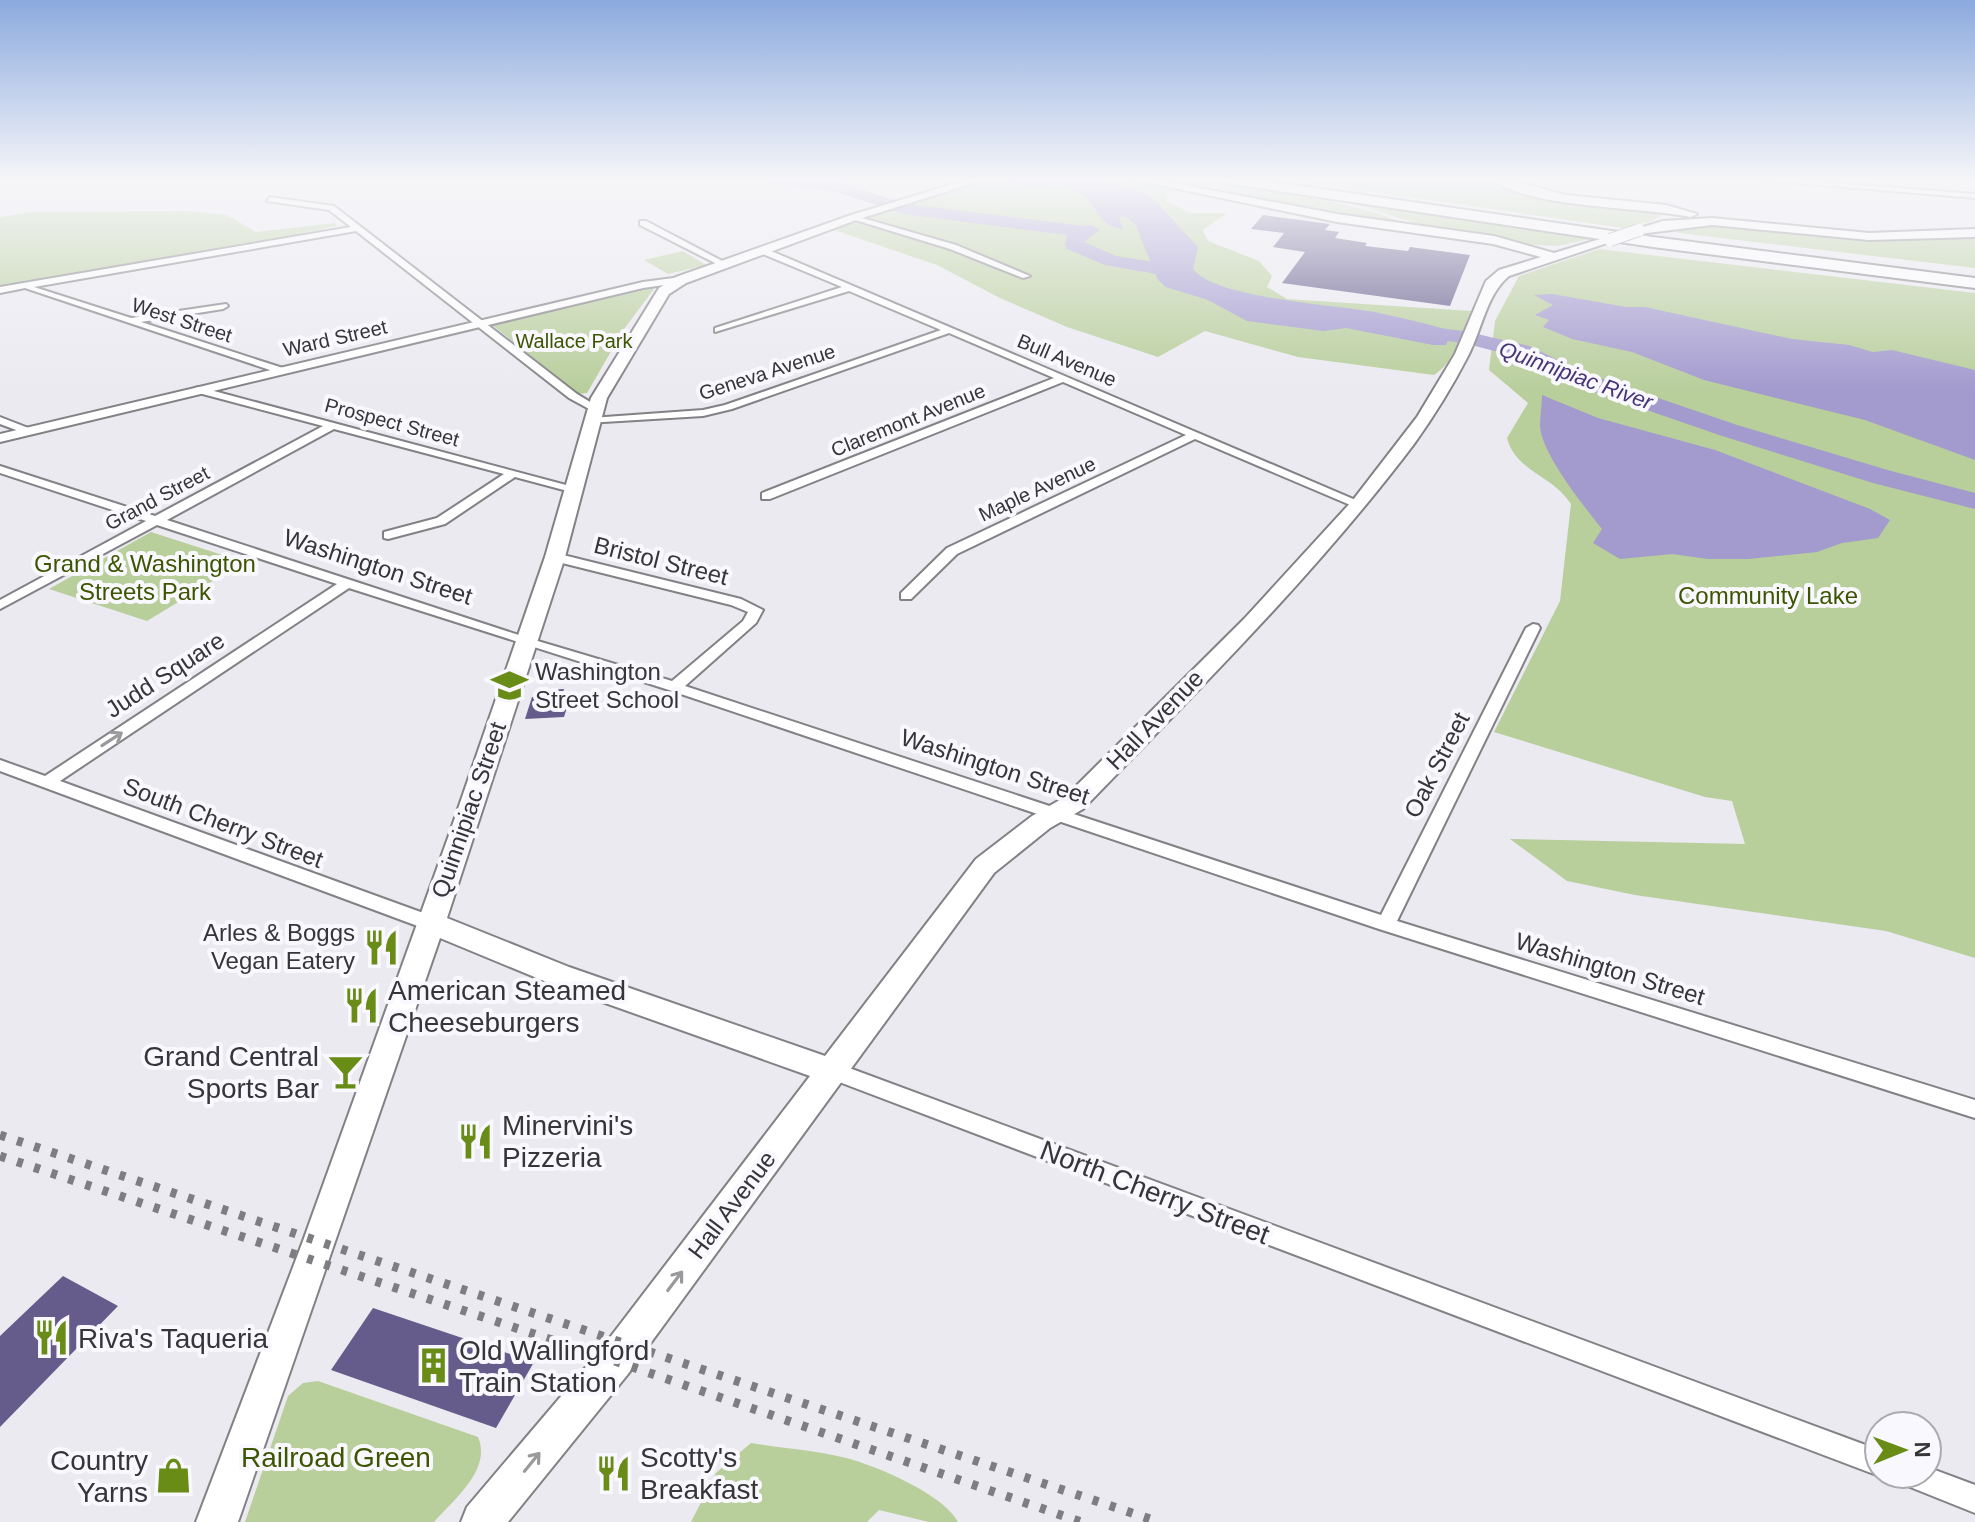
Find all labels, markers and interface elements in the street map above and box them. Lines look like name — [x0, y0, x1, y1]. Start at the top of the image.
street label: West Street — [129, 293, 235, 347]
street label: Ward Street — [281, 315, 390, 361]
street label: Bull Avenue — [1014, 329, 1120, 391]
park label: Wallace Park — [515, 330, 634, 352]
water label: Quinnipiac River — [1496, 336, 1658, 415]
street label: Geneva Avenue — [696, 340, 838, 404]
street label: Claremont Avenue — [828, 379, 988, 461]
street label: Prospect Street — [323, 394, 462, 451]
street label: Maple Avenue — [975, 452, 1099, 526]
street label: Grand Street — [101, 461, 213, 535]
street label: Washington Street — [281, 523, 476, 610]
street label: Bristol Street — [591, 531, 731, 590]
park label: Grand & Washington Streets Park — [34, 550, 256, 605]
park label: Community Lake — [1678, 582, 1858, 609]
street label: Judd Square — [100, 626, 229, 723]
place label: Washington Street School — [535, 658, 679, 713]
street label: Hall Avenue — [1101, 664, 1209, 775]
school or university icon: Washington Street School — [490, 667, 528, 705]
street label: Oak Street — [1398, 707, 1475, 822]
street label: Quinnipiac Street — [426, 718, 511, 901]
street label: Washington Street — [898, 723, 1093, 810]
one-way arrow — [100, 731, 122, 747]
street label: South Cherry Street — [119, 772, 327, 873]
place label: Arles & Boggs Vegan Eatery — [203, 919, 355, 974]
street label: Washington Street — [1512, 927, 1708, 1010]
restaurant icon: Arles & Boggs Vegan Eatery — [362, 928, 400, 966]
place label: American Steamed Cheeseburgers — [388, 975, 626, 1038]
restaurant icon: American Steamed Cheeseburgers — [343, 987, 381, 1025]
place label: Grand Central Sports Bar — [143, 1041, 319, 1104]
bar icon: Grand Central Sports Bar — [326, 1053, 364, 1091]
place label: Minervini's Pizzeria — [502, 1110, 633, 1173]
restaurant icon: Minervini's Pizzeria — [457, 1122, 495, 1160]
street label: North Cherry Street — [1036, 1134, 1274, 1251]
street label: Hall Avenue — [682, 1146, 781, 1264]
one-way arrow — [667, 1271, 684, 1293]
restaurant icon: Riva's Taqueria — [33, 1319, 71, 1357]
place label: Riva's Taqueria — [78, 1323, 268, 1354]
place label: Old Wallingford Train Station — [459, 1335, 649, 1398]
building icon: Old Wallingford Train Station — [414, 1347, 452, 1385]
north arrow — [1863, 1410, 1943, 1490]
text: N — [1910, 1441, 1935, 1458]
park label: Railroad Green — [241, 1442, 431, 1473]
place label: Scotty's Breakfast — [640, 1442, 758, 1505]
place label: Country Yarns — [50, 1445, 148, 1508]
one-way arrow — [522, 1451, 540, 1472]
restaurant icon: Scotty's Breakfast — [595, 1454, 633, 1492]
shop icon: Country Yarns — [155, 1457, 193, 1495]

